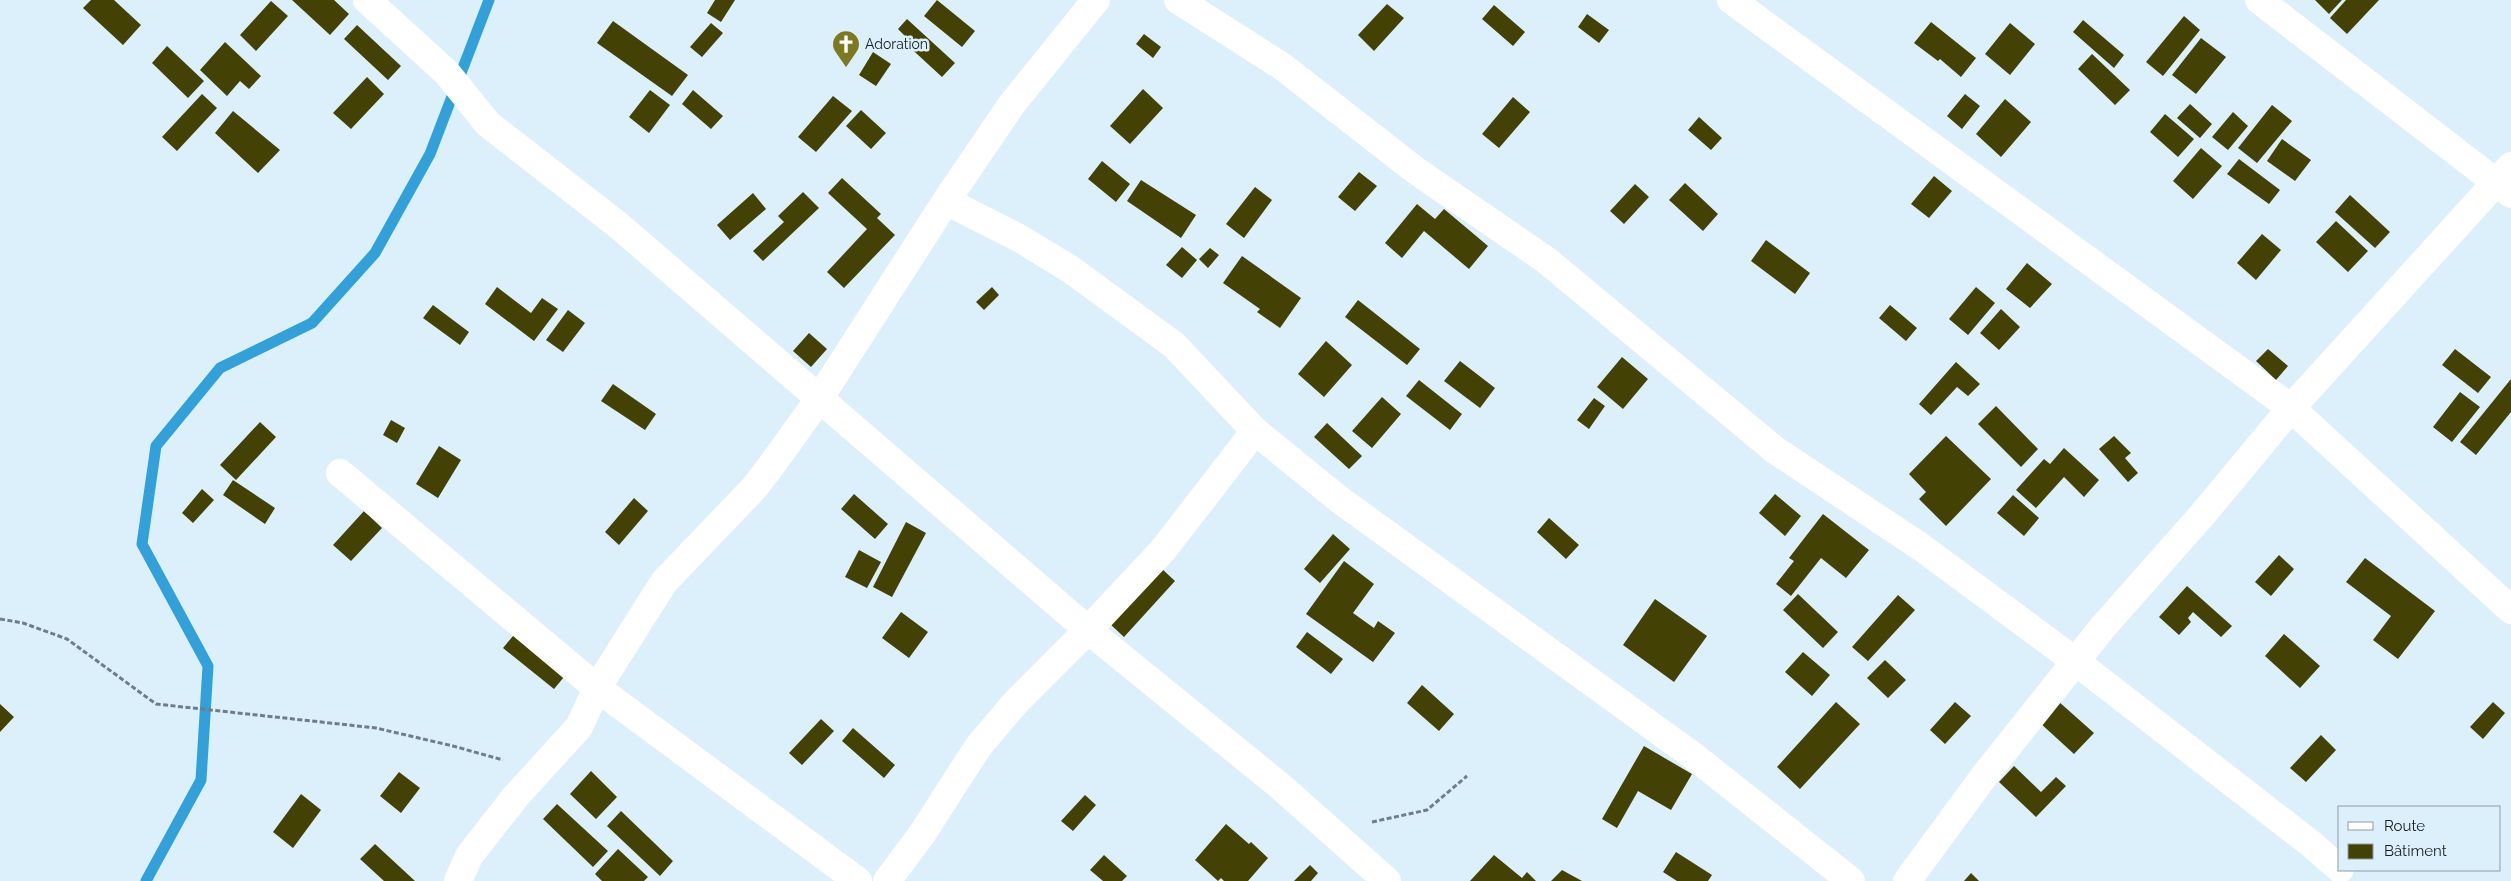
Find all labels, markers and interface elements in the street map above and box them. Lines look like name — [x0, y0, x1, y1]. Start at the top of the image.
church icon: Adoration — [831, 29, 861, 68]
place label: Adoration — [865, 36, 928, 52]
legend — [2338, 806, 2501, 871]
text: Route — [2384, 817, 2425, 835]
text: Bâtiment — [2384, 842, 2447, 860]

